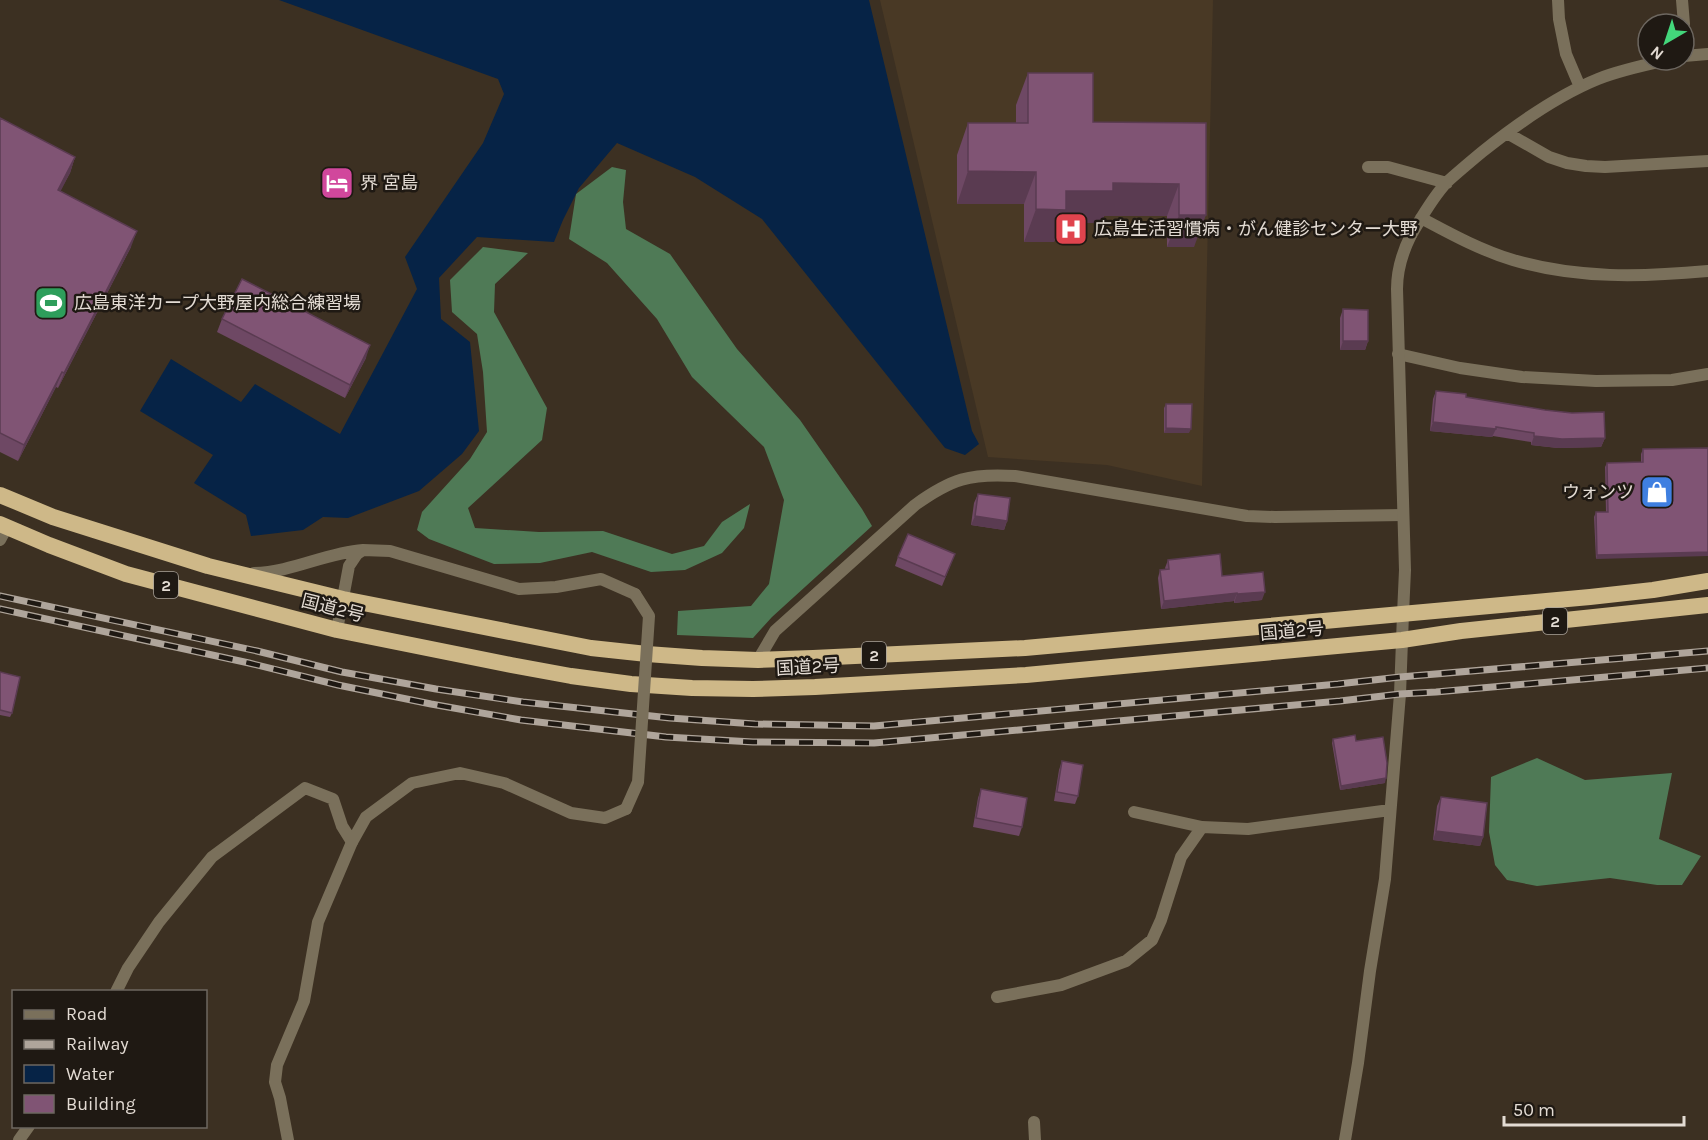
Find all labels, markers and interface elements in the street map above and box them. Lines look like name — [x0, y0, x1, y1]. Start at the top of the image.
north arrow — [1636, 12, 1696, 72]
text: N — [1646, 42, 1667, 64]
hotel icon: 界 宮島 — [319, 165, 355, 201]
place label: 界 宮島 — [360, 172, 418, 194]
hospital icon: 広島生活習慣病・がん健診センター大野 — [1053, 211, 1089, 247]
place label: 広島生活習慣病・がん健診センター大野 — [1094, 218, 1418, 240]
sports icon: 広島東洋カープ大野屋内総合練習場 — [33, 285, 69, 321]
place label: 広島東洋カープ大野屋内総合練習場 — [74, 292, 361, 314]
shop icon: ウォンツ — [1639, 474, 1675, 510]
place label: ウォンツ — [1562, 481, 1634, 503]
road number: 2 — [154, 572, 178, 598]
street label: 国道2号 — [299, 590, 367, 626]
road number: 2 — [1543, 608, 1567, 634]
street label: 国道2号 — [1259, 617, 1325, 645]
road number: 2 — [862, 642, 886, 668]
street label: 国道2号 — [775, 654, 841, 680]
legend — [12, 990, 207, 1128]
text: Road — [66, 1003, 107, 1025]
text: Railway — [66, 1033, 129, 1055]
text: Water — [66, 1063, 114, 1085]
scale bar — [1504, 1089, 1684, 1127]
text: Building — [66, 1093, 136, 1115]
text: 50 m — [1513, 1099, 1555, 1121]

